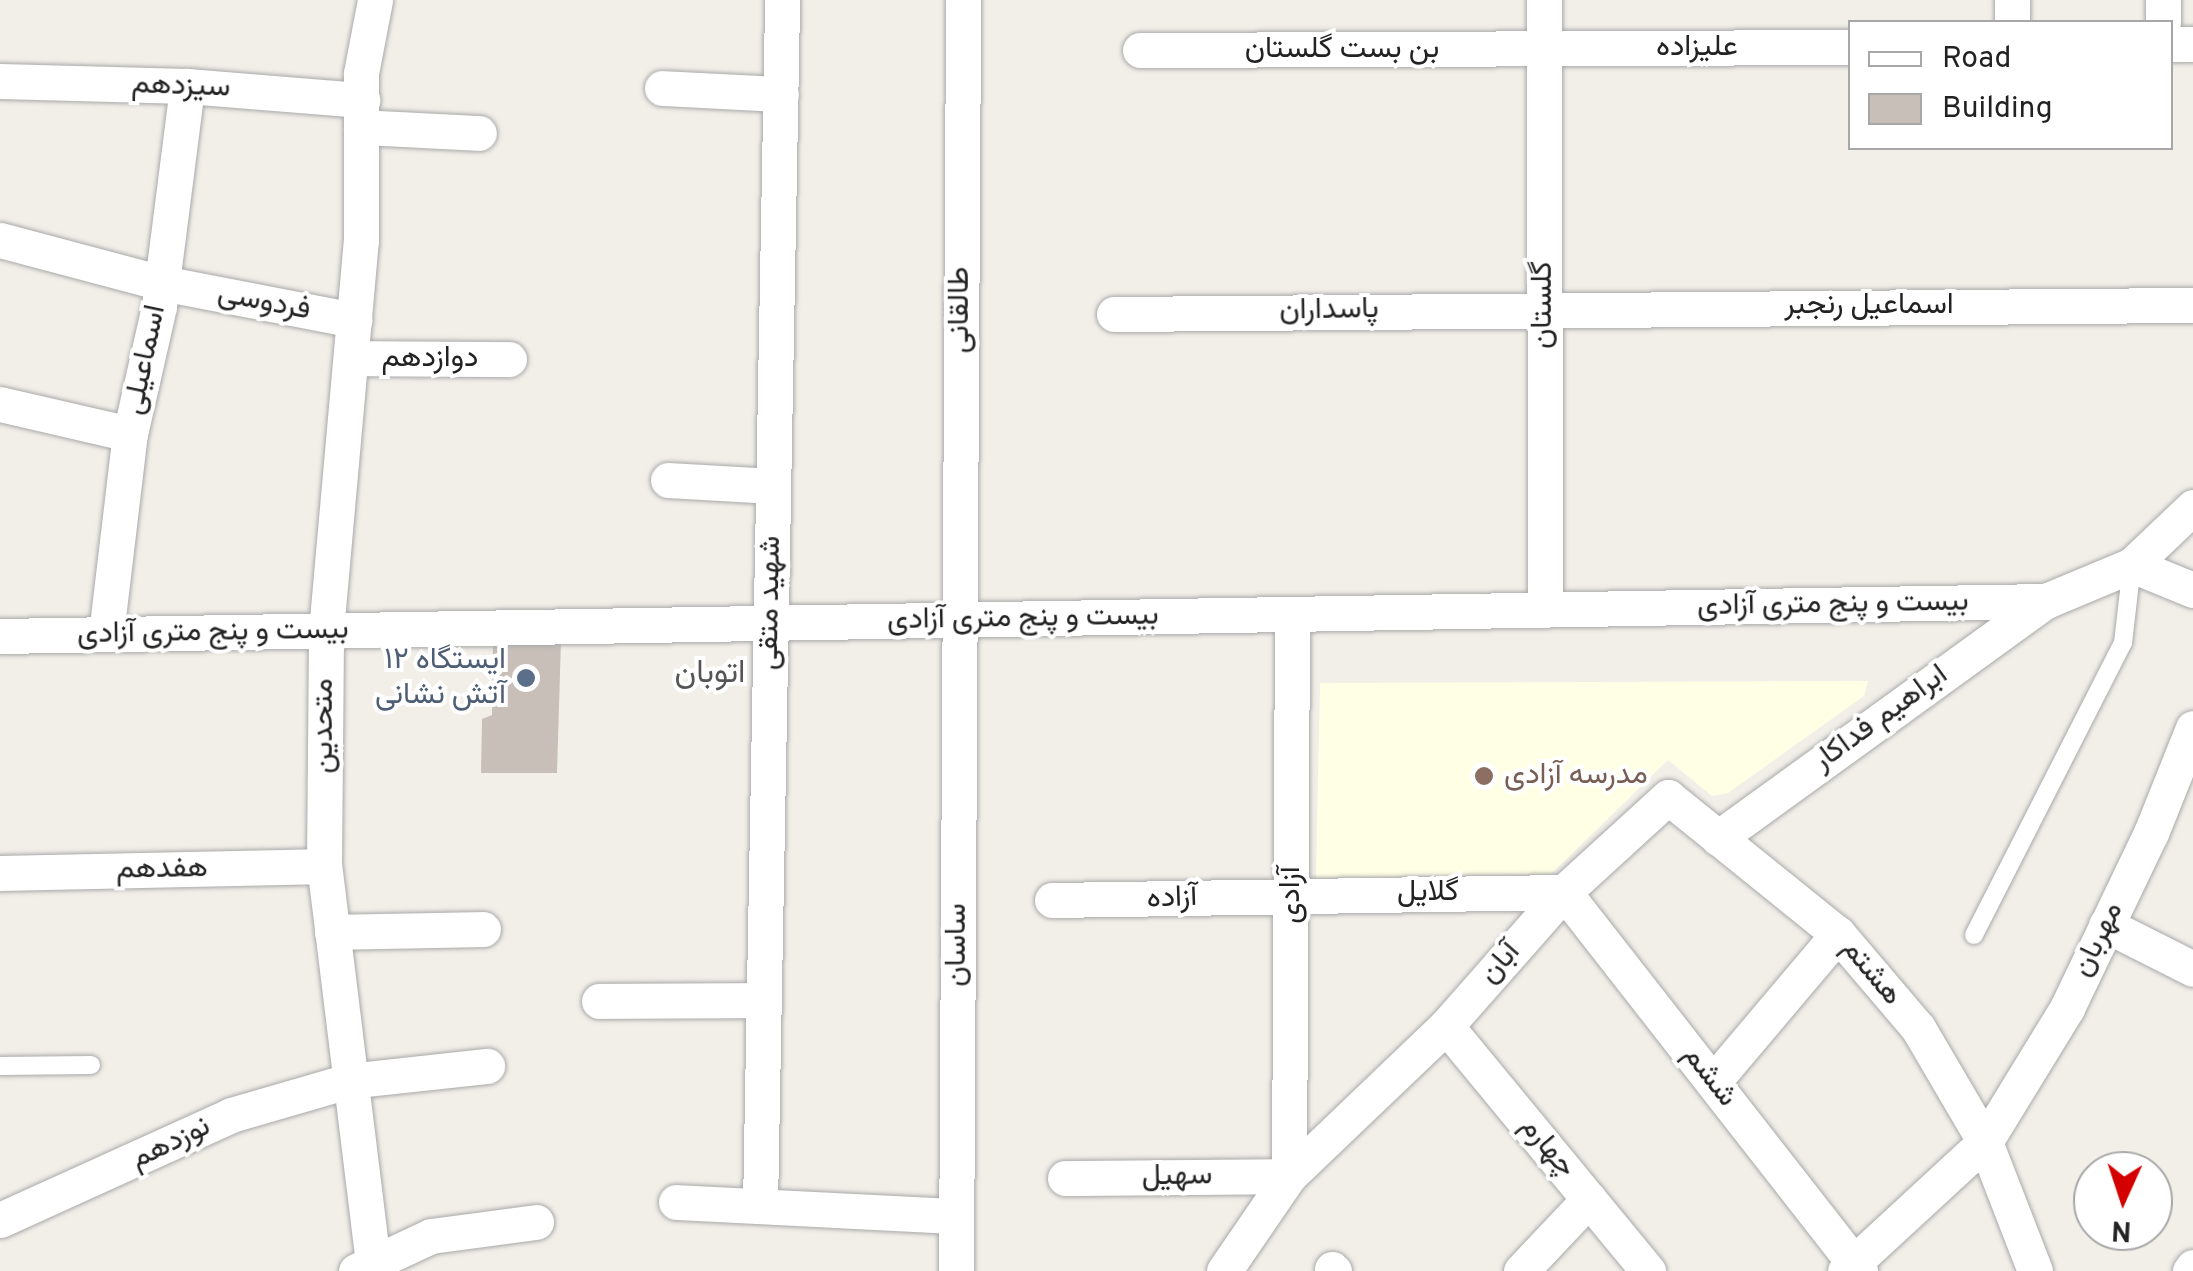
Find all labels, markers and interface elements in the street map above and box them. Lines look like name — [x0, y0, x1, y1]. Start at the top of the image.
legend — [1848, 20, 2173, 150]
street label: علیزاده — [1656, 30, 1738, 66]
street label: بن بست گلستان — [1245, 32, 1439, 68]
text: Road — [1942, 41, 2011, 78]
street label: سیزدهم — [131, 67, 231, 107]
text: Building — [1942, 91, 2053, 128]
street label: گلستان — [1526, 261, 1562, 349]
street label: طالقانی — [943, 267, 979, 353]
street label: فردوسی — [215, 276, 313, 330]
street label: اسماعیل رنجبر — [1784, 288, 1954, 324]
street label: پاسداران — [1279, 292, 1379, 330]
street label: اسماعیلی — [117, 302, 175, 418]
street label: دوازدهم — [382, 341, 478, 377]
street label: شهید متقی — [752, 536, 790, 670]
street label: بیست و پنج متری آزادی — [1697, 585, 1969, 625]
street label: بیست و پنج متری آزادی — [887, 599, 1159, 639]
street label: بیست و پنج متری آزادی — [77, 613, 349, 653]
place label: ایستگاه ۱۲ آتش نشانی — [375, 643, 506, 714]
district label: اتوبان — [675, 655, 745, 693]
street label: ابراهیم فداکار — [1806, 658, 1956, 780]
marker: ایستگاه ۱۲ آتش نشانی — [515, 667, 537, 689]
street label: متحدین — [307, 678, 343, 774]
place label: مدرسه آزادی — [1504, 758, 1648, 794]
marker: مدرسه آزادی — [1473, 765, 1495, 787]
street label: هفدهم — [116, 851, 208, 889]
street label: آزادی — [1274, 866, 1310, 924]
street label: گلایل — [1397, 875, 1459, 911]
street label: آزاده — [1146, 880, 1198, 918]
street label: مهربان — [2066, 897, 2132, 983]
street label: ساسان — [940, 903, 976, 987]
street label: هشتم — [1833, 932, 1909, 1014]
street label: آبان — [1473, 936, 1529, 992]
street label: ششم — [1674, 1039, 1744, 1115]
street label: نوزدهم — [125, 1109, 217, 1179]
street label: چهارم — [1511, 1110, 1583, 1186]
north arrow — [2073, 1151, 2173, 1251]
street label: سهیل — [1141, 1158, 1213, 1196]
text: N — [2111, 1210, 2133, 1247]

